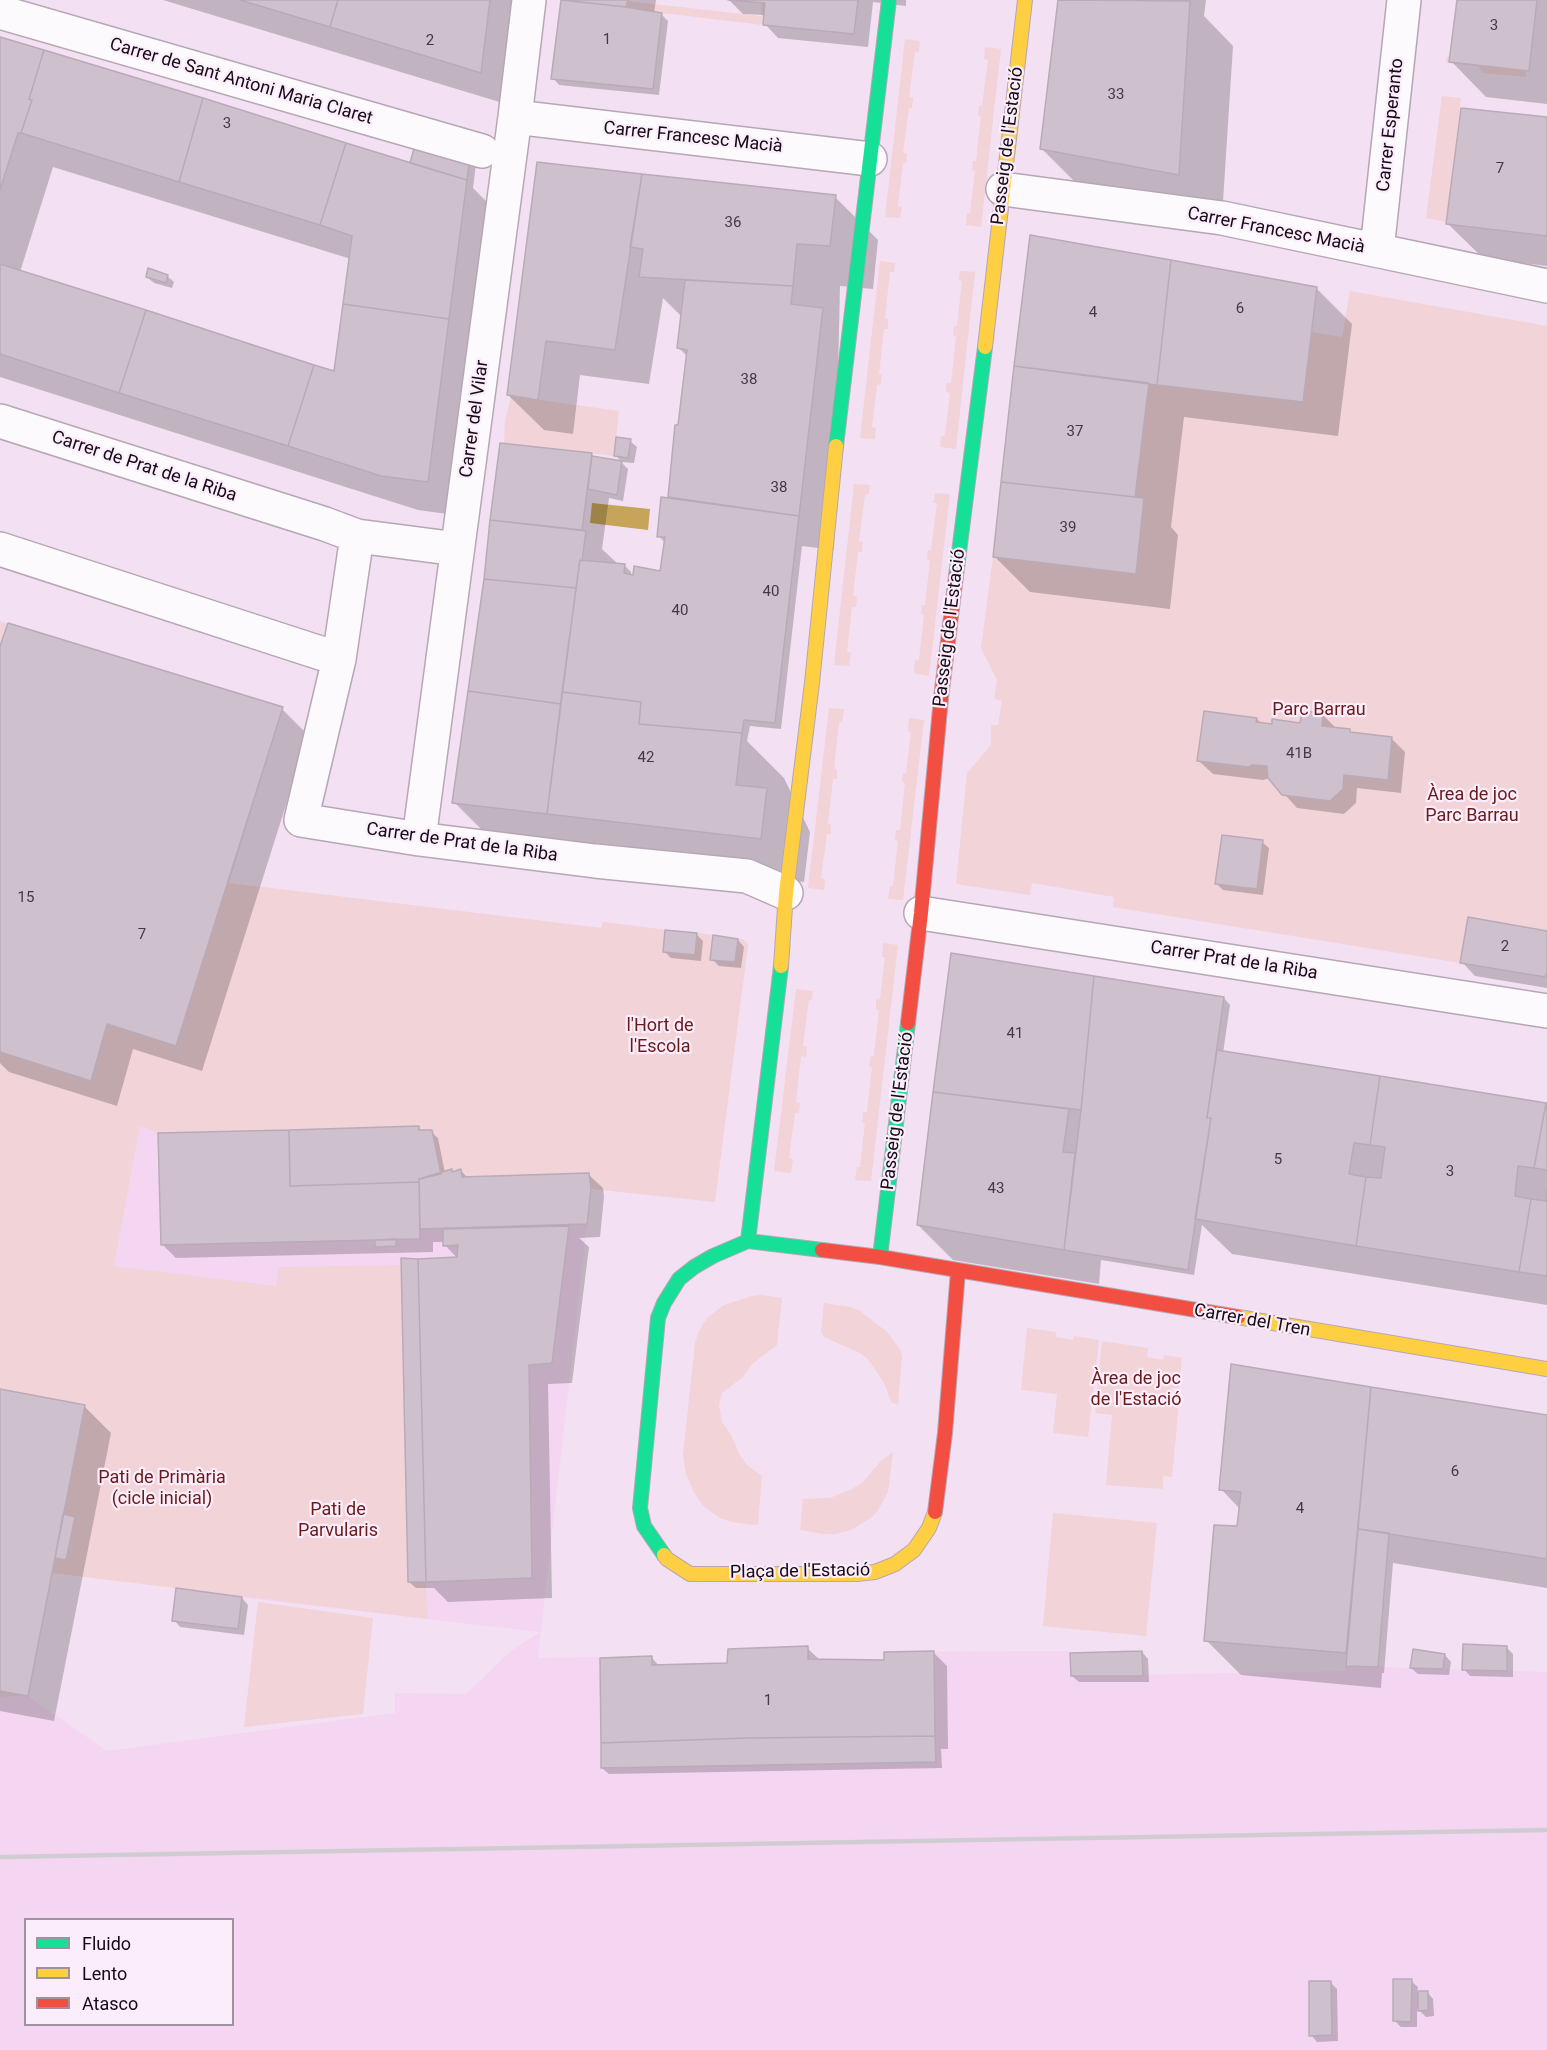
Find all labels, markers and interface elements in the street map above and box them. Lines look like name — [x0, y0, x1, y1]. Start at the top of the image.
house number: 3 — [1490, 17, 1498, 35]
house number: 1 — [603, 31, 611, 49]
house number: 2 — [426, 32, 434, 50]
street label: Carrer de Sant Antoni Maria Claret — [107, 34, 375, 130]
street label: Carrer Esperanto — [1373, 57, 1409, 193]
street label: Passeig de l'Estació — [988, 66, 1028, 226]
house number: 33 — [1108, 86, 1124, 104]
house number: 3 — [223, 115, 231, 133]
street label: Carrer Francesc Macià — [602, 118, 784, 158]
house number: 7 — [1496, 160, 1504, 178]
street label: Carrer Francesc Macià — [1186, 203, 1366, 259]
house number: 36 — [725, 214, 741, 232]
house number: 6 — [1236, 300, 1244, 318]
house number: 4 — [1089, 304, 1097, 322]
street label: Carrer del Vilar — [456, 359, 494, 479]
house number: 38 — [741, 371, 757, 389]
house number: 37 — [1067, 423, 1083, 441]
street label: Carrer de Prat de la Riba — [49, 427, 239, 507]
house number: 38 — [771, 479, 787, 497]
house number: 39 — [1060, 519, 1076, 537]
street label: Passeig de l'Estació — [930, 548, 970, 708]
house number: 40 — [763, 583, 779, 601]
house number: 40 — [672, 602, 688, 620]
park label: Parc Barrau — [1272, 699, 1366, 721]
house number: 41B — [1286, 745, 1312, 763]
house number: 42 — [638, 749, 654, 767]
park label: Àrea de joc Parc Barrau — [1425, 784, 1519, 826]
street label: Carrer de Prat de la Riba — [365, 819, 559, 867]
house number: 15 — [18, 889, 34, 907]
house number: 7 — [138, 926, 146, 944]
street label: Carrer Prat de la Riba — [1149, 937, 1319, 985]
house number: 2 — [1501, 938, 1509, 956]
park label: l'Hort de l'Escola — [626, 1015, 694, 1058]
house number: 41 — [1007, 1025, 1023, 1043]
street label: Passeig de l'Estació — [878, 1031, 918, 1191]
house number: 5 — [1274, 1151, 1282, 1169]
house number: 3 — [1446, 1163, 1454, 1181]
house number: 43 — [988, 1180, 1004, 1198]
street label: Carrer del Tren — [1192, 1300, 1312, 1342]
park label: Àrea de joc de l'Estació — [1091, 1368, 1181, 1410]
house number: 6 — [1451, 1463, 1459, 1481]
park label: Pati de Primària (cicle inicial) — [98, 1467, 226, 1510]
park label: Pati de Parvularis — [298, 1499, 378, 1541]
house number: 4 — [1296, 1500, 1304, 1518]
street label: Plaça de l'Estació — [730, 1560, 870, 1584]
house number: 1 — [764, 1692, 772, 1710]
legend — [24, 1918, 234, 2026]
text: Fluido — [82, 1933, 131, 1954]
text: Lento — [82, 1963, 127, 1984]
text: Atasco — [82, 1993, 138, 2014]

